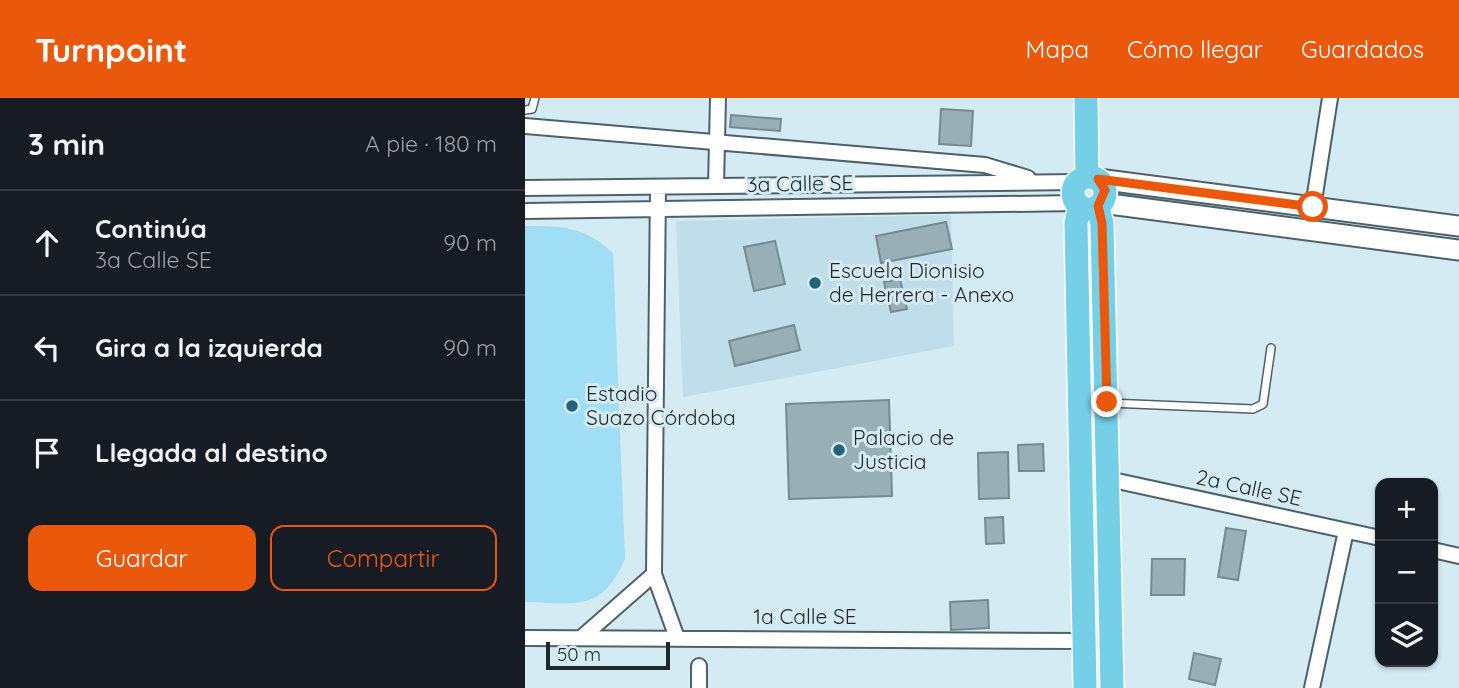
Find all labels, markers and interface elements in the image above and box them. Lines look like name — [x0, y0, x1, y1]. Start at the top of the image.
text: Turnpoint — [35, 29, 187, 70]
text: Mapa — [1026, 34, 1089, 64]
text: Cómo llegar — [1127, 34, 1263, 64]
text: Guardados — [1301, 34, 1424, 64]
text: 3 min — [28, 125, 105, 163]
text: A pie · 180 m — [365, 129, 497, 158]
street label: 3a Calle SE — [746, 169, 854, 197]
route start — [1297, 191, 1328, 222]
text: Continúa — [95, 212, 207, 245]
icon: ahead — [28, 224, 66, 262]
text: 90 m — [443, 228, 497, 257]
text: 3a Calle SE — [95, 245, 212, 274]
place label: Escuela Dionisio de Herrera - Anexo — [829, 257, 1014, 307]
marker: Escuela Dionisio de Herrera - Anexo — [807, 275, 823, 291]
icon: left — [28, 329, 66, 367]
text: Gira a la izquierda — [95, 331, 323, 364]
text: 90 m — [443, 333, 497, 362]
place label: Estadio Suazo Córdoba — [586, 380, 736, 430]
route end — [1091, 386, 1122, 417]
marker: Estadio Suazo Córdoba — [564, 398, 580, 414]
place label: Palacio de Justicia — [853, 424, 954, 474]
icon: arrive — [28, 434, 66, 472]
text: Llegada al destino — [95, 436, 328, 469]
marker: Palacio de Justicia — [831, 442, 847, 458]
street label: 2a Calle SE — [1194, 463, 1304, 511]
map controls — [1375, 478, 1438, 667]
button: + — [1375, 478, 1438, 541]
button: Guardar — [28, 525, 256, 591]
button: Compartir — [270, 525, 497, 591]
button: − — [1375, 541, 1438, 604]
street label: 1a Calle SE — [753, 603, 857, 629]
button: layers — [1375, 604, 1438, 667]
scale bar — [546, 639, 670, 671]
text: 50 m — [557, 642, 601, 666]

